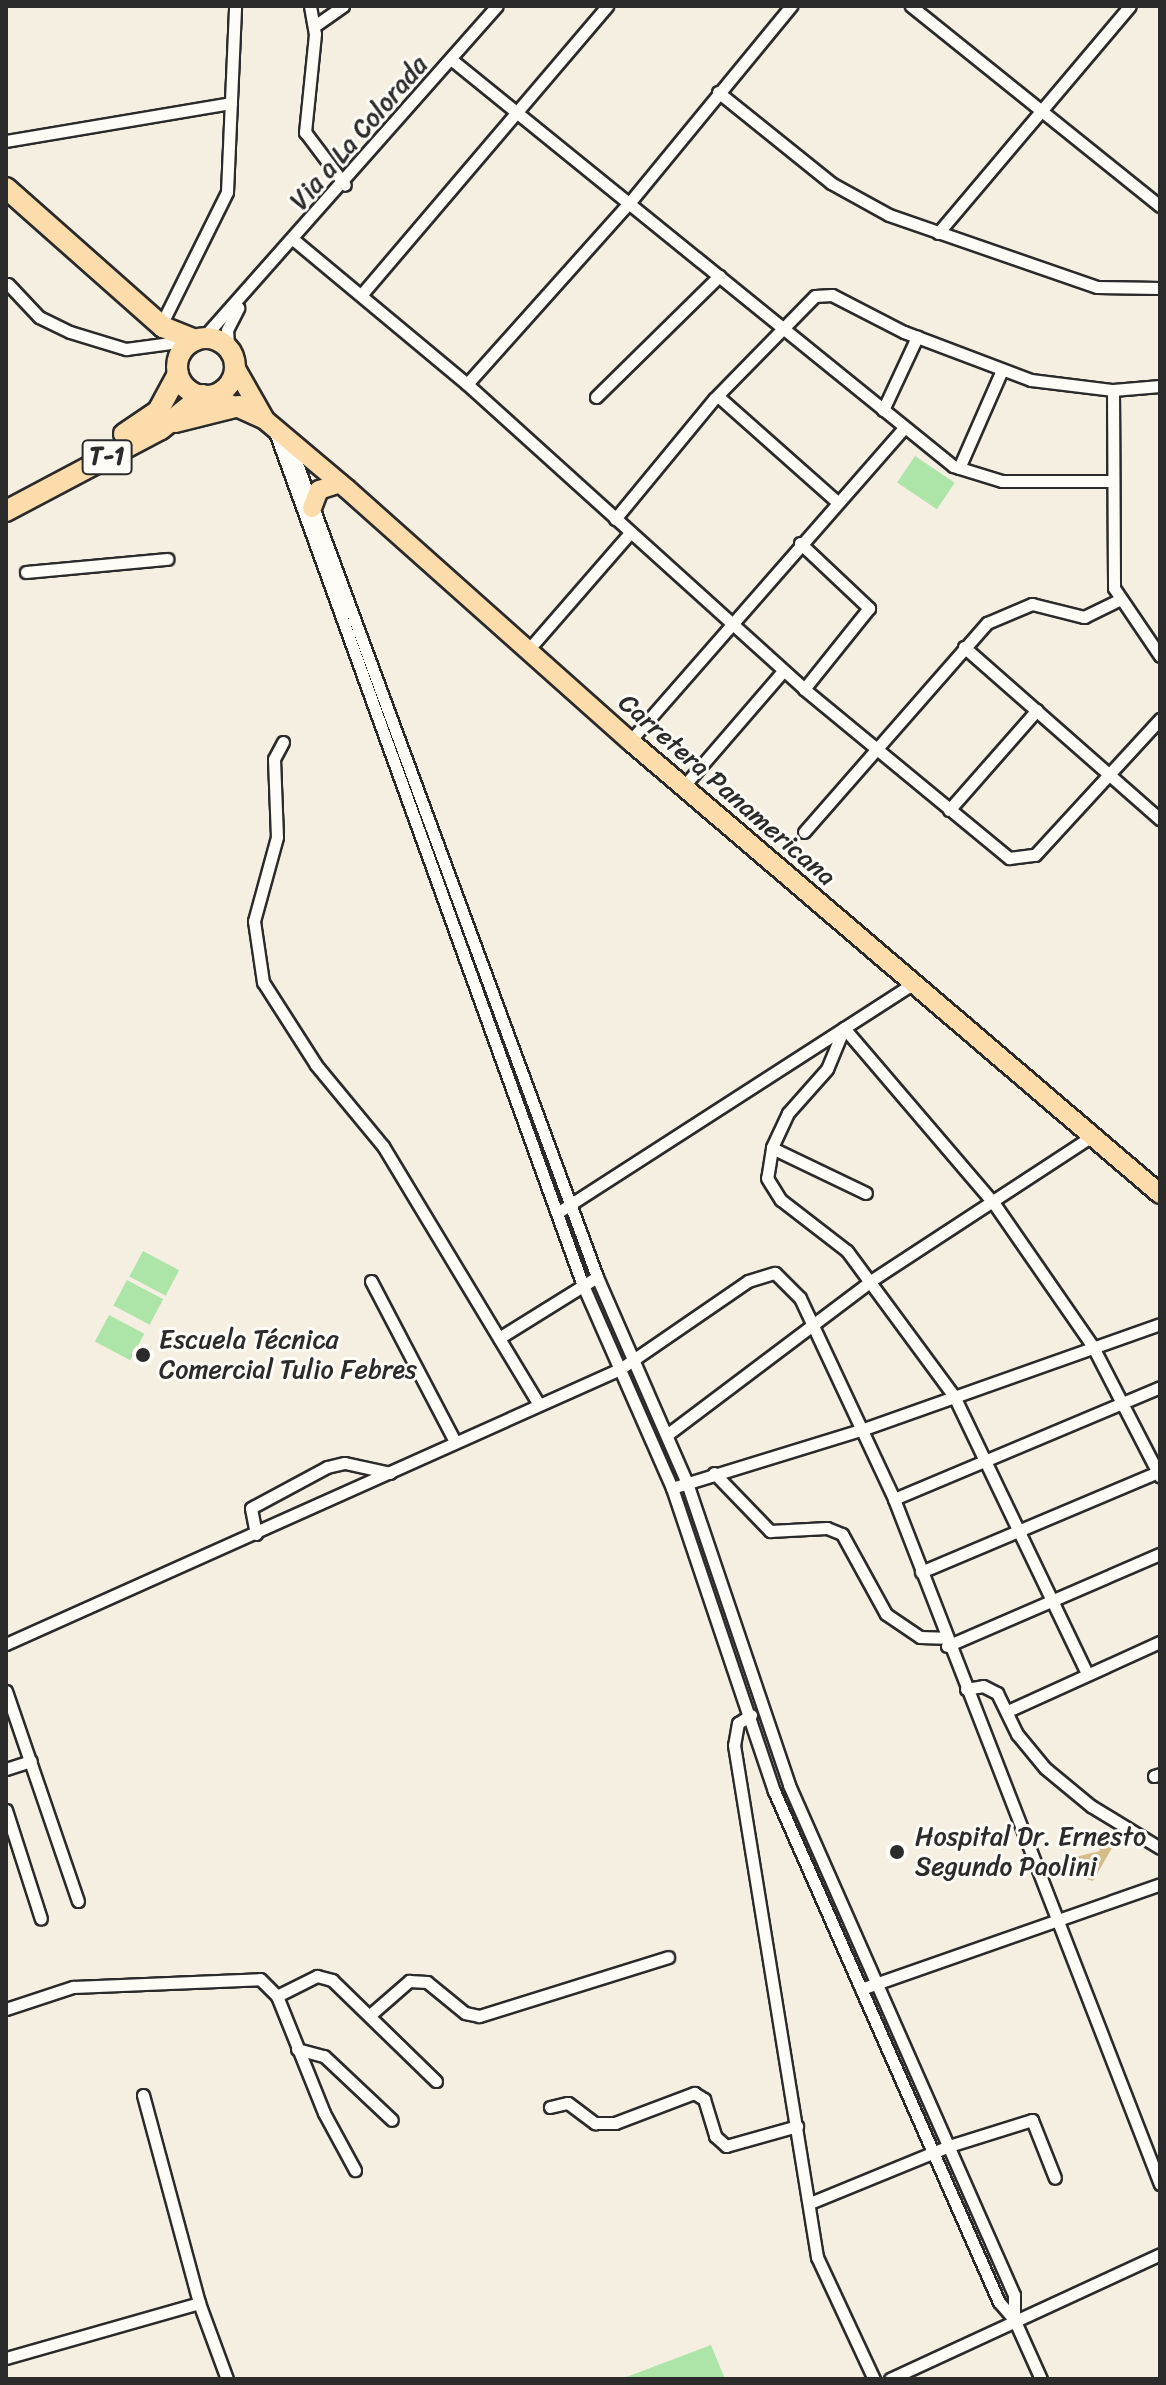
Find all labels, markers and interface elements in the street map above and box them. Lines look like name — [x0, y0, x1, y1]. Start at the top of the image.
street label: Via a La Colorada — [283, 49, 435, 217]
road number: T-1 — [81, 437, 133, 477]
street label: Carretera Panamericana — [612, 687, 842, 893]
place label: Escuela Técnica Comercial Tulio Febres — [159, 1324, 417, 1386]
marker: Escuela Técnica Comercial Tulio Febres — [134, 1346, 152, 1364]
place label: Hospital Dr. Ernesto Segundo Paolini — [915, 1821, 1144, 1882]
marker: Hospital Dr. Ernesto Segundo Paolini — [886, 1841, 908, 1863]

